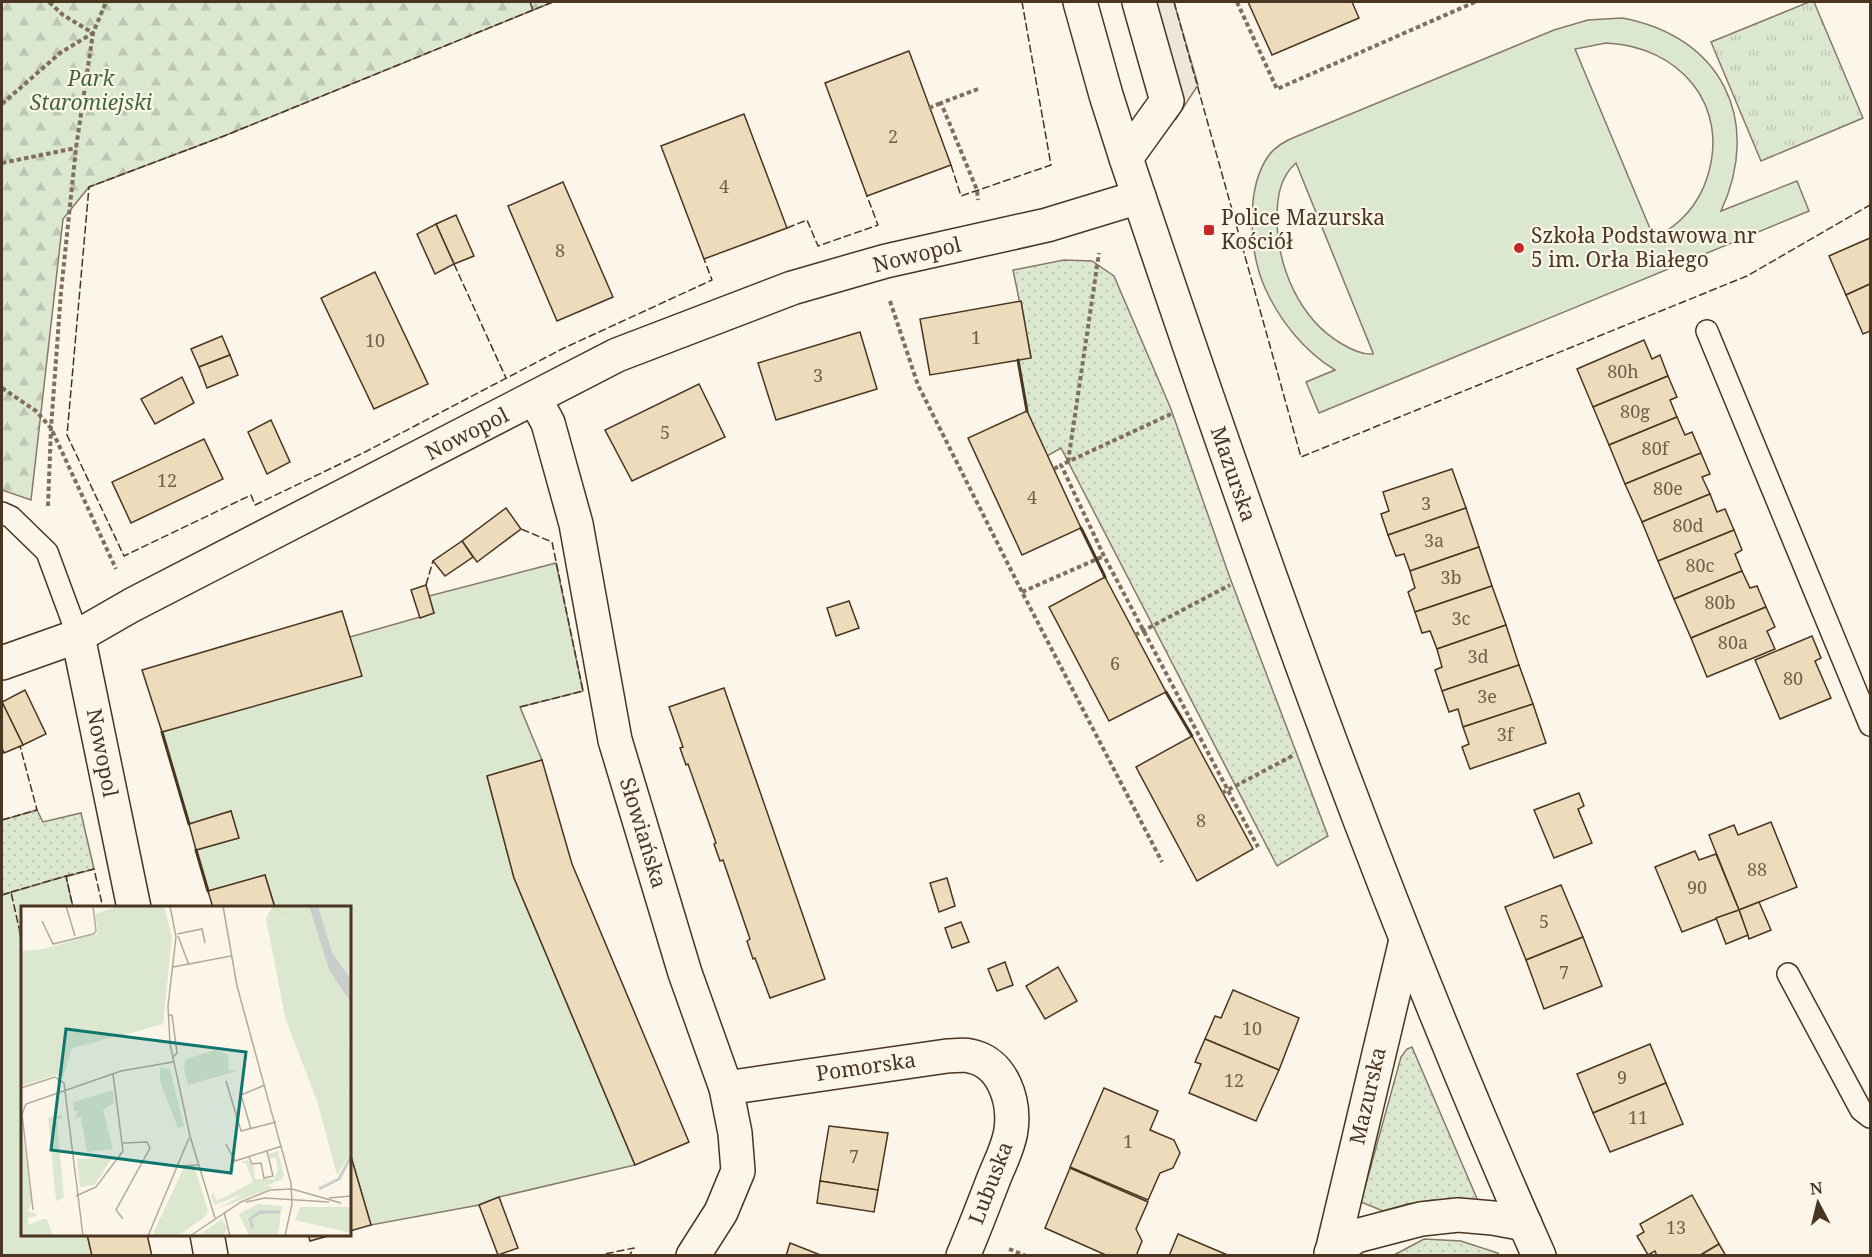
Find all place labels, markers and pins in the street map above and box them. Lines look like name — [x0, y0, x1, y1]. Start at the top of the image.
place label: Police Mazurska Kościół — [1221, 203, 1385, 255]
place label: Szkoła Podstawowa nr 5 im. Orła Białego — [1531, 221, 1757, 273]
marker: Police Mazurska Kościół — [1202, 223, 1216, 237]
marker: Szkoła Podstawowa nr 5 im. Orła Białego — [1512, 241, 1526, 255]

